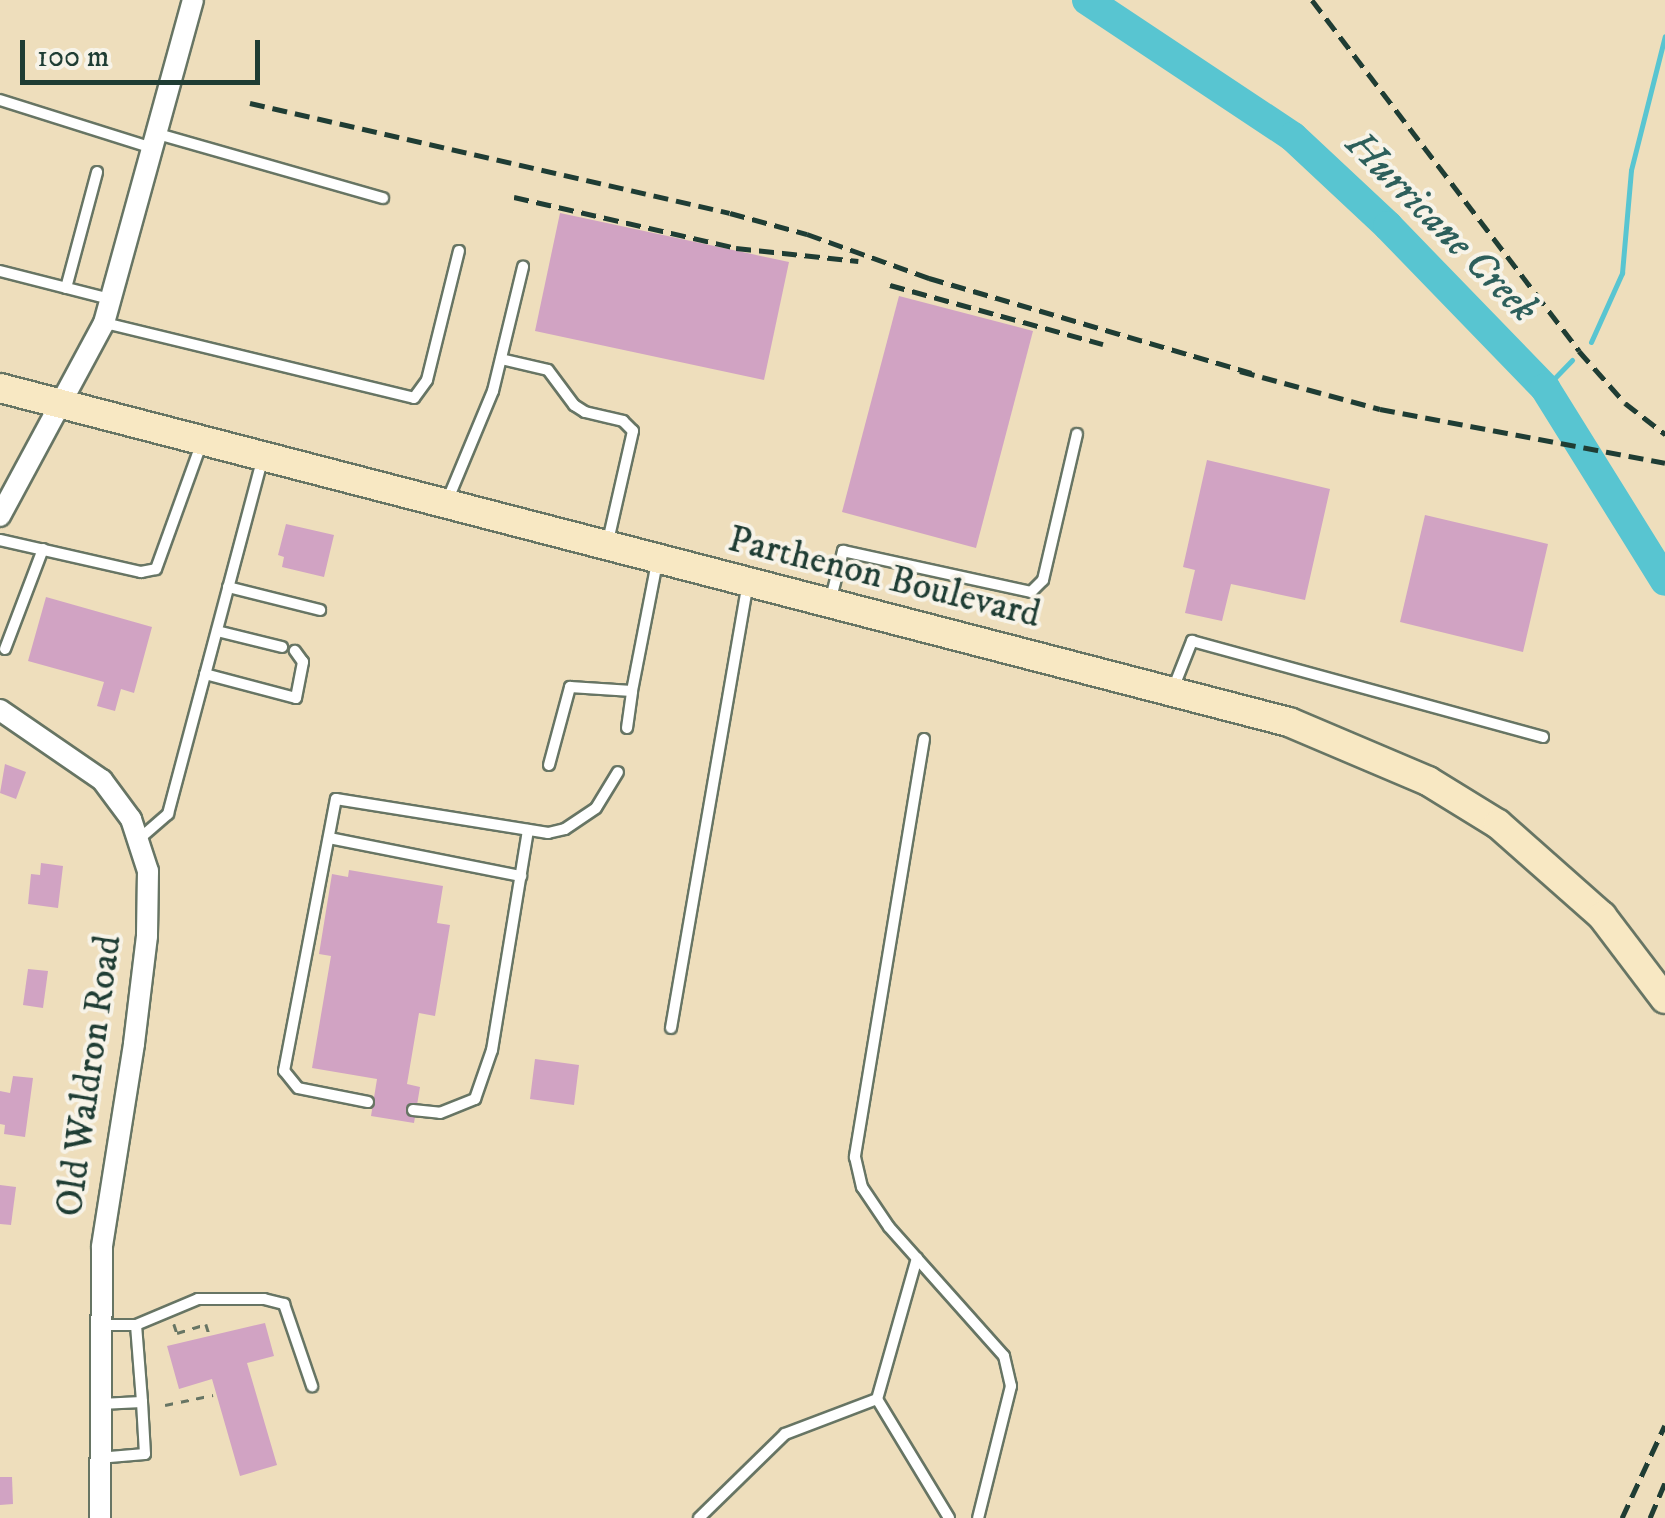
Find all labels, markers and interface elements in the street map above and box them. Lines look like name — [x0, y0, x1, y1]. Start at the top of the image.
scale bar — [25, 20, 265, 82]
text: 100 m — [37, 39, 109, 76]
water label: Hurricane Creek — [1335, 121, 1547, 333]
street label: Parthenon Boulevard — [723, 517, 1045, 639]
street label: Old Waldron Road — [48, 932, 132, 1220]

